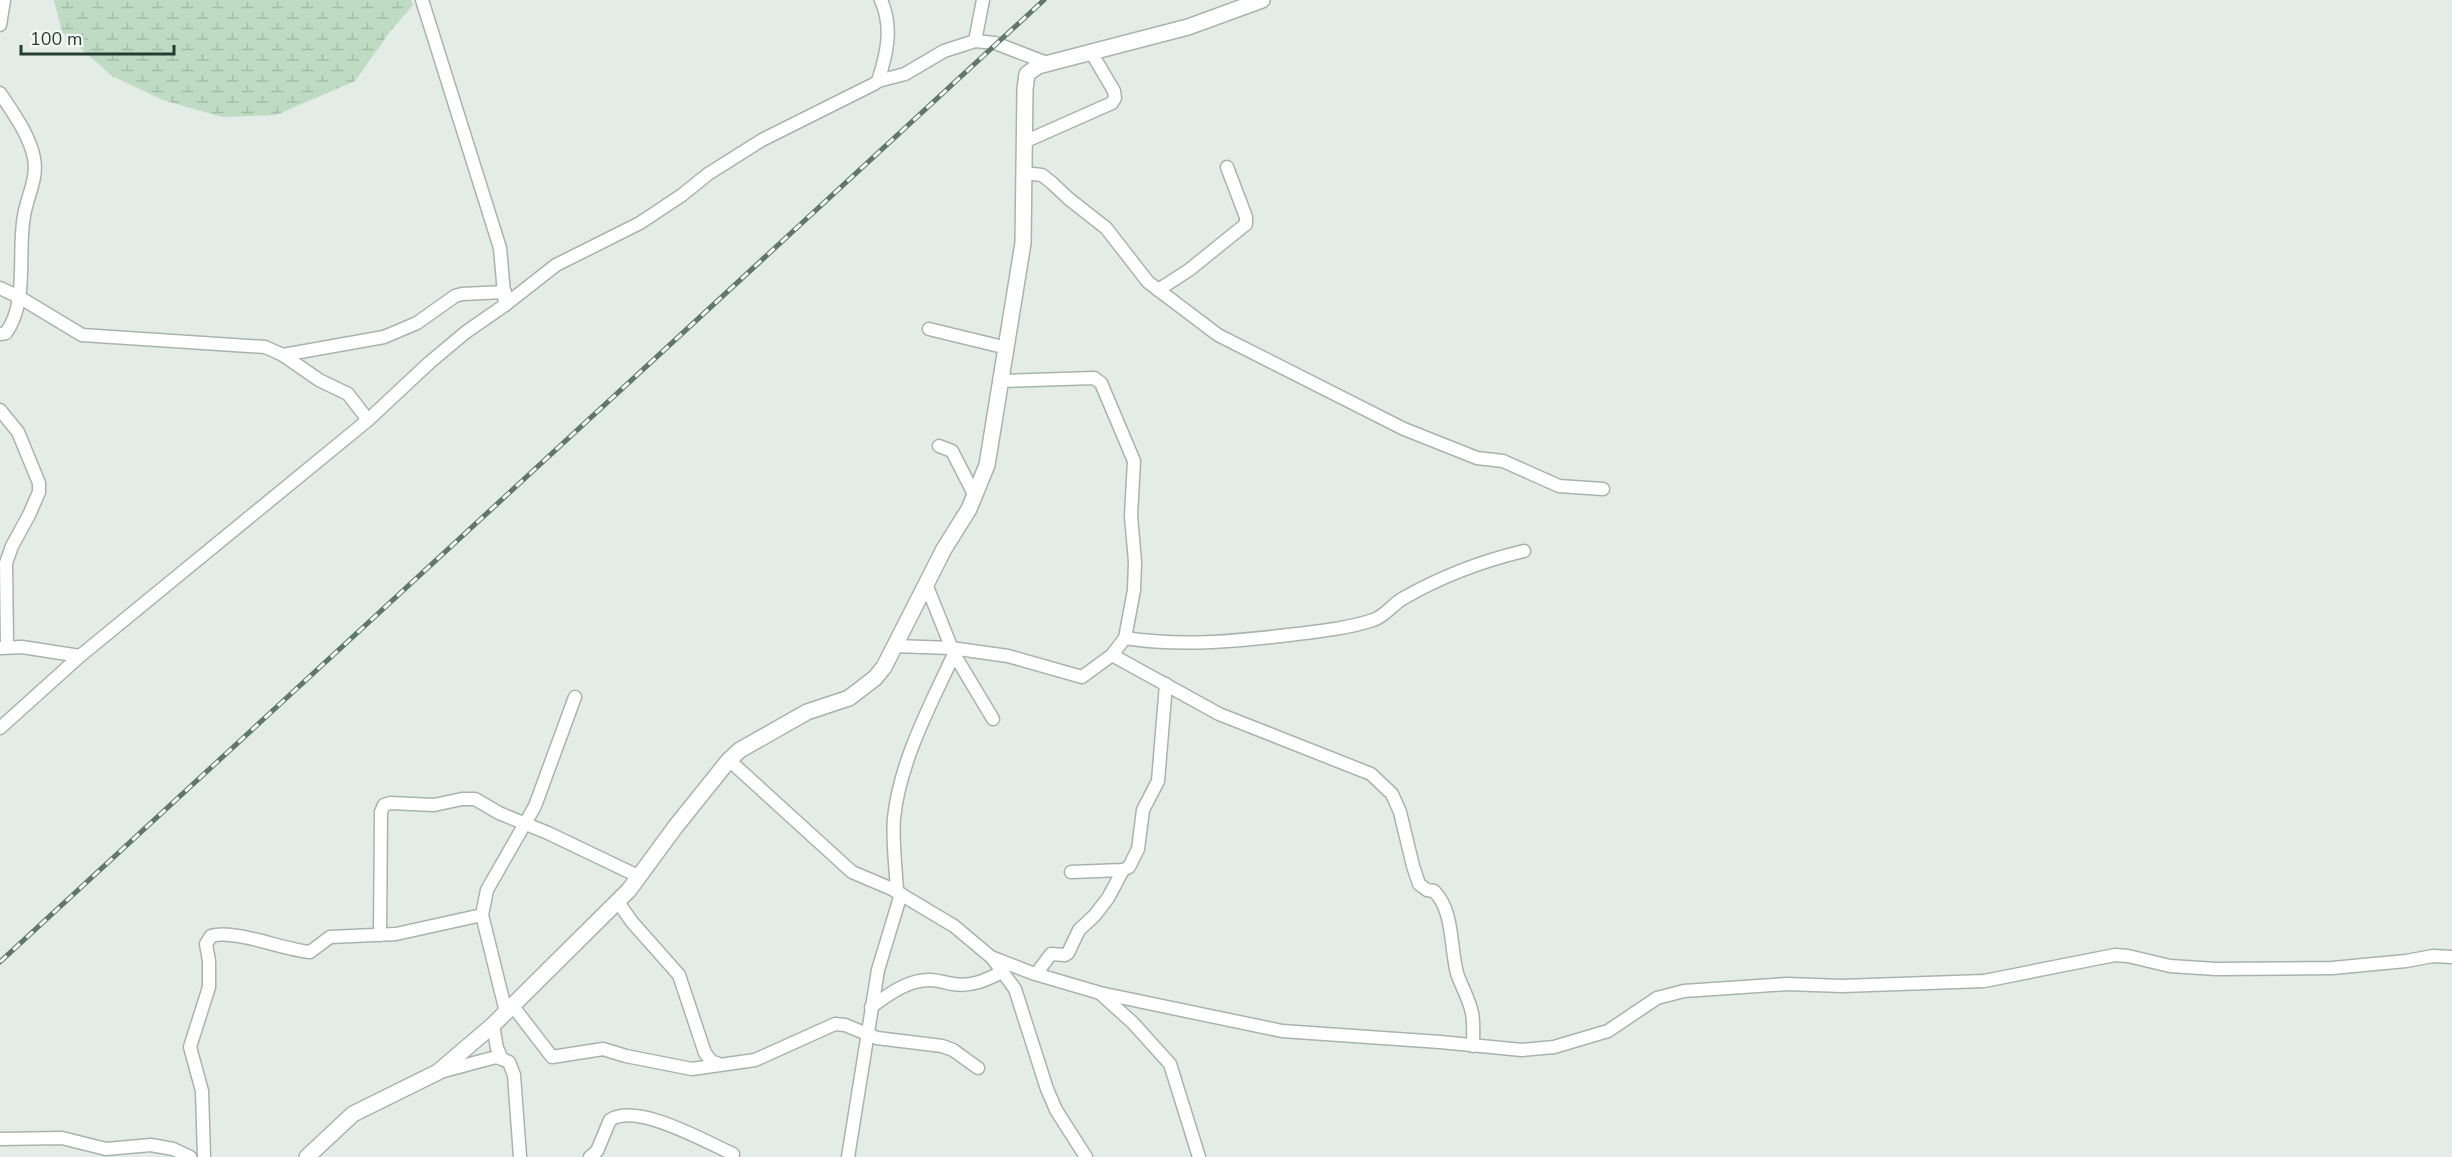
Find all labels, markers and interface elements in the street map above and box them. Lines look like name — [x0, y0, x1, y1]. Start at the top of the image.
scale bar — [21, 18, 174, 56]
text: 100 m — [30, 27, 82, 51]

